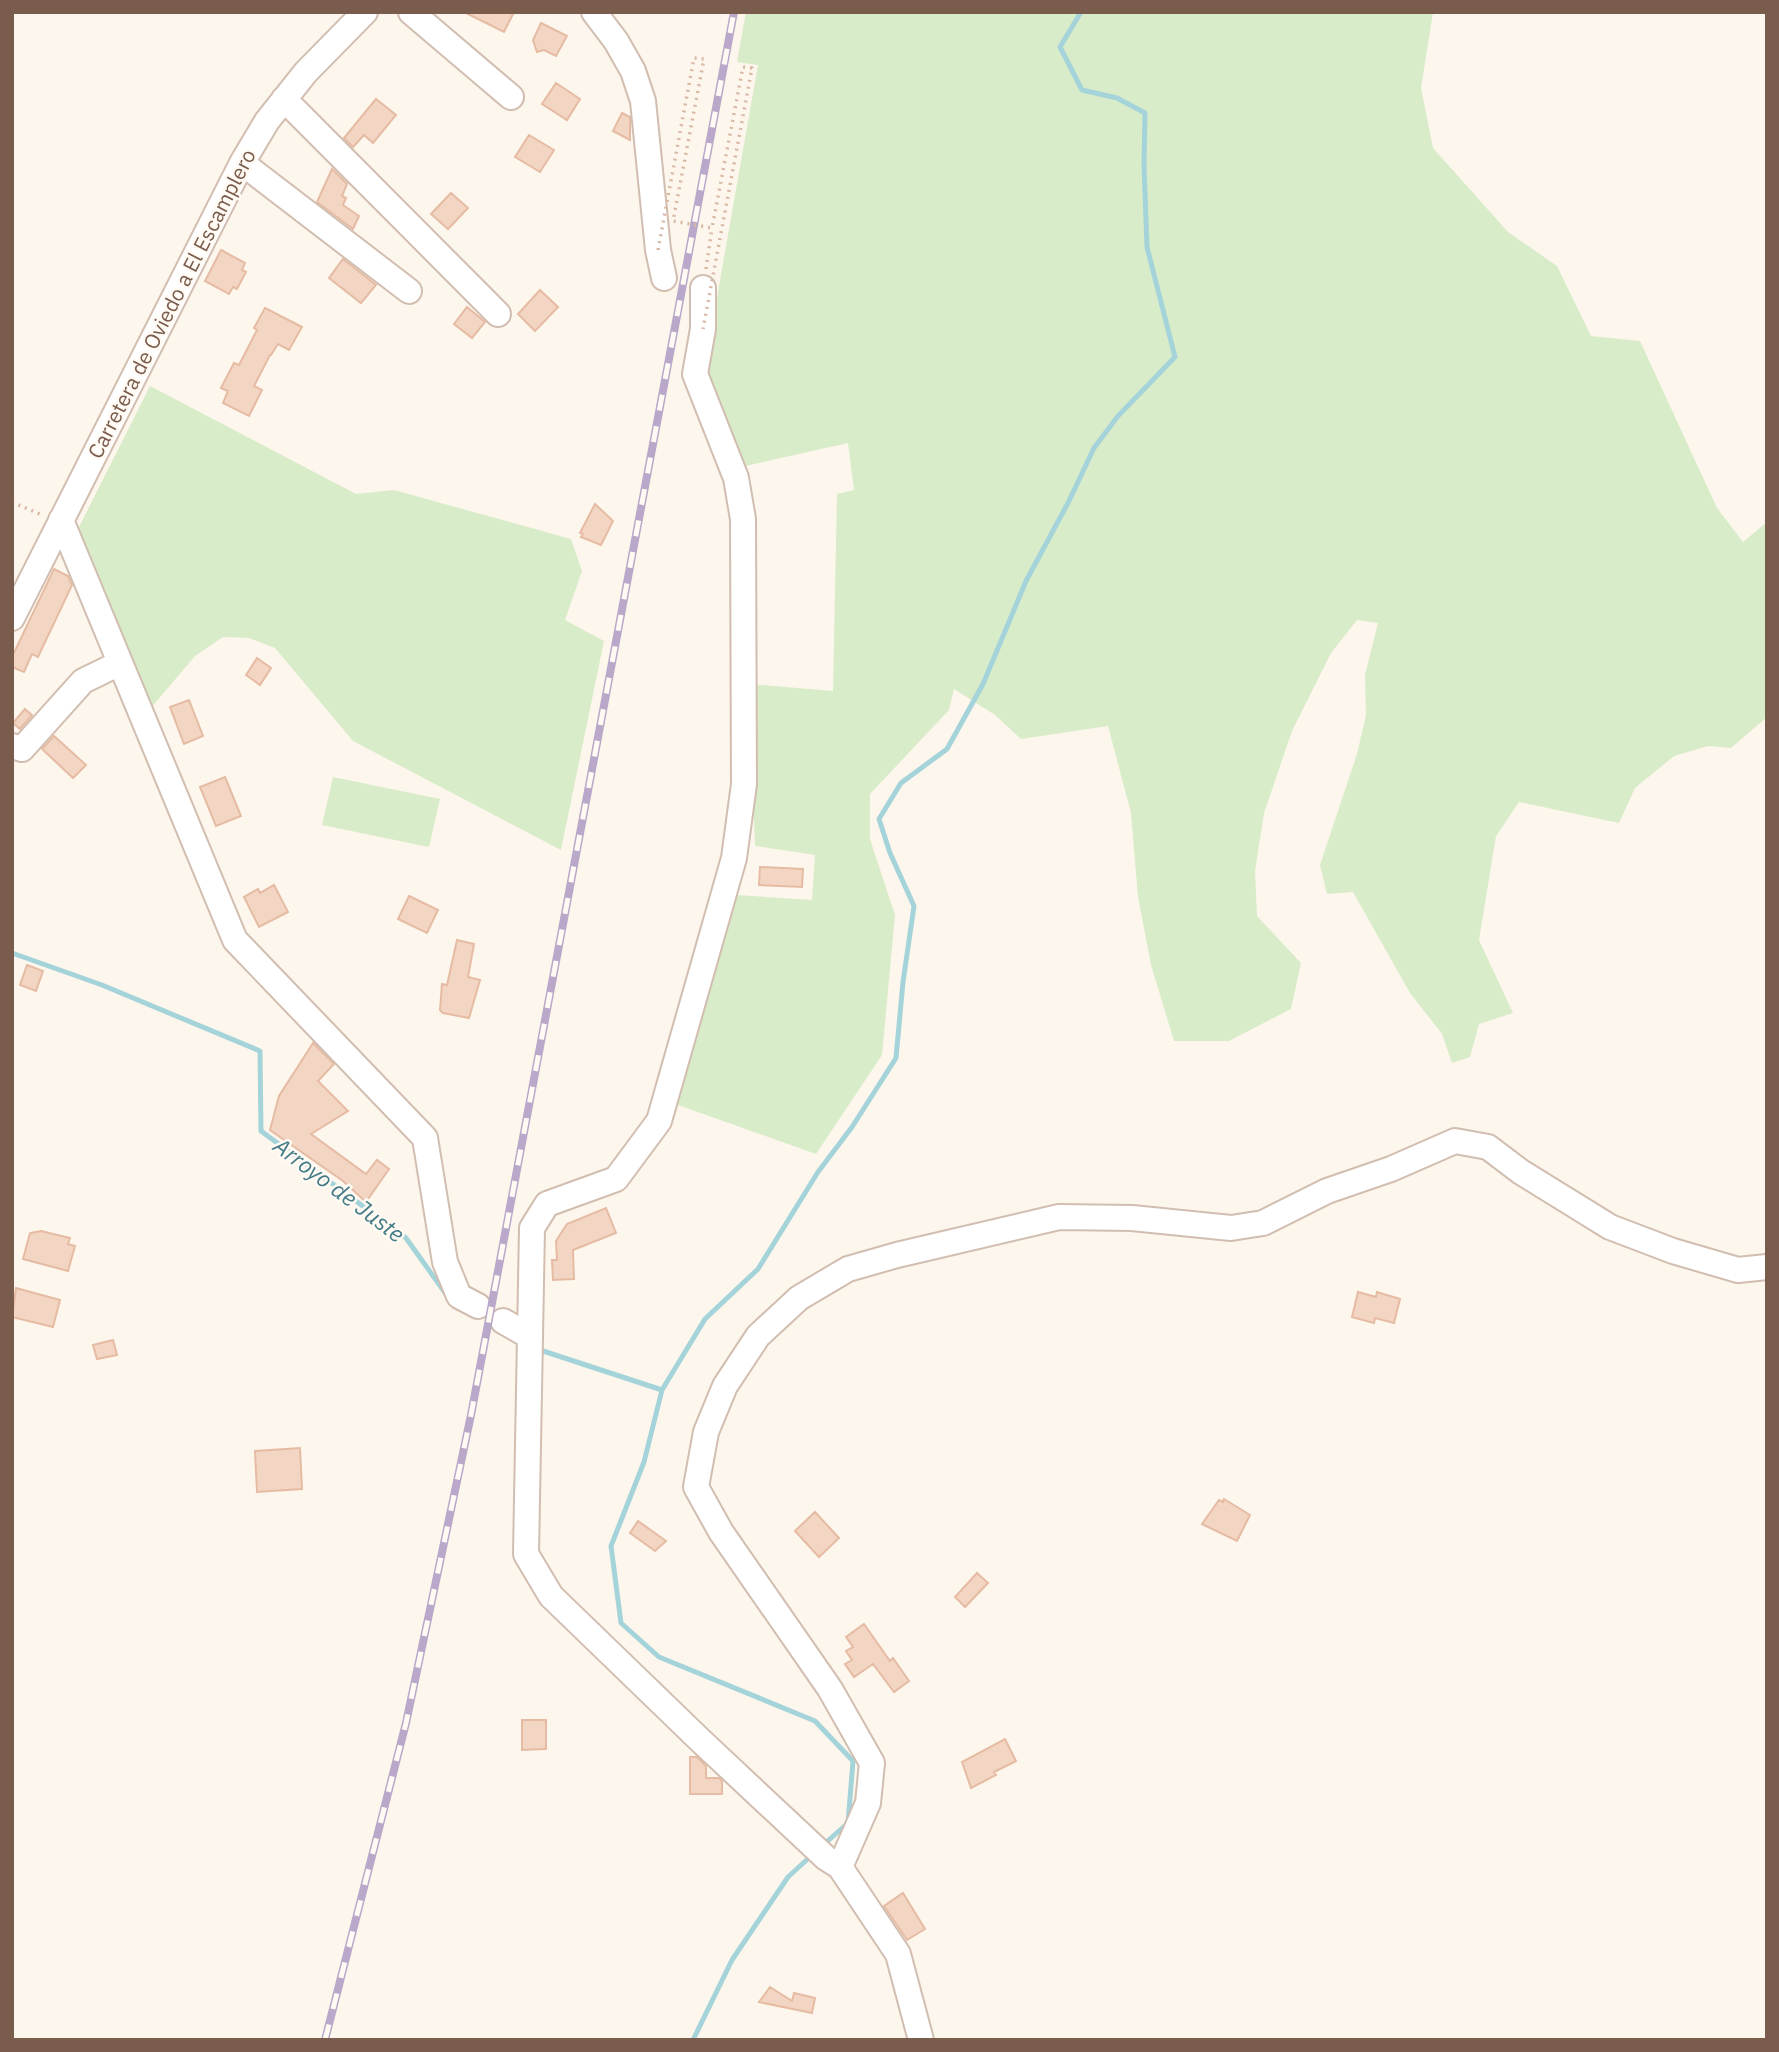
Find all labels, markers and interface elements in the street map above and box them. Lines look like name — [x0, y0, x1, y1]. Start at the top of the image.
street label: Carretera de Oviedo a El Escamplero — [81, 144, 262, 463]
water label: Arroyo de Juste — [267, 1130, 411, 1248]

